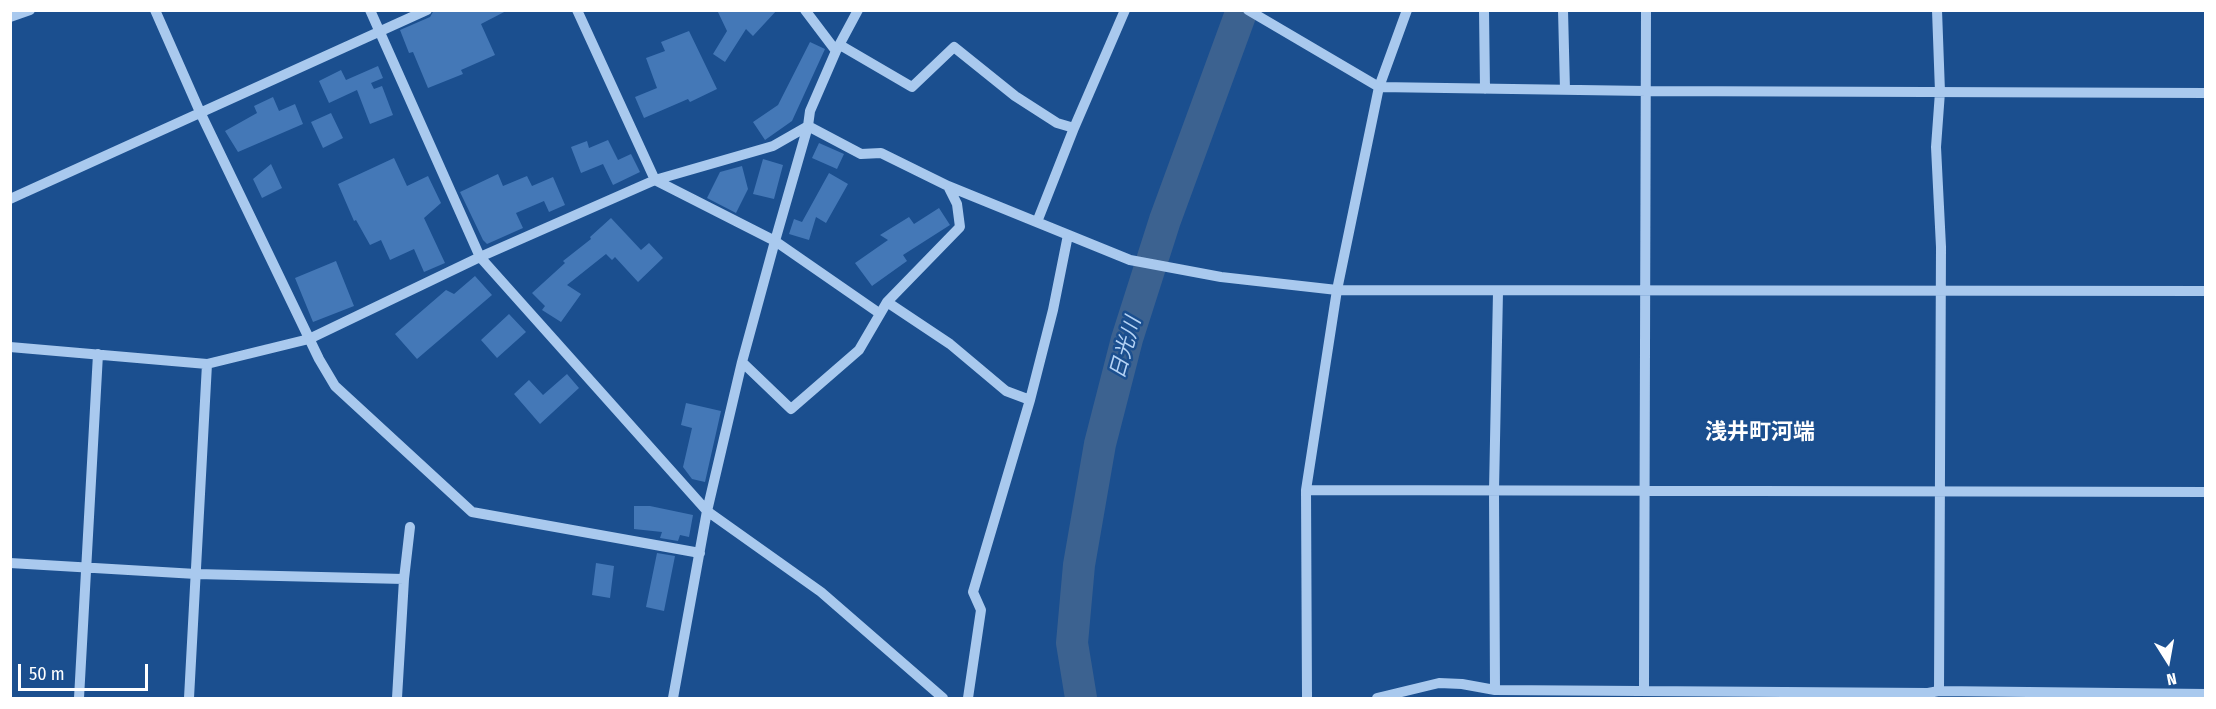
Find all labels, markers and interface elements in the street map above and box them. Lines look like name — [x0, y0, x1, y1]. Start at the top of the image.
water label: 日光川 — [1105, 314, 1147, 382]
district label: 浅井町河端 — [1705, 420, 1815, 446]
north arrow — [2138, 631, 2198, 691]
scale bar — [21, 652, 152, 690]
text: 50 m — [29, 663, 65, 685]
text: N — [2165, 669, 2178, 689]

